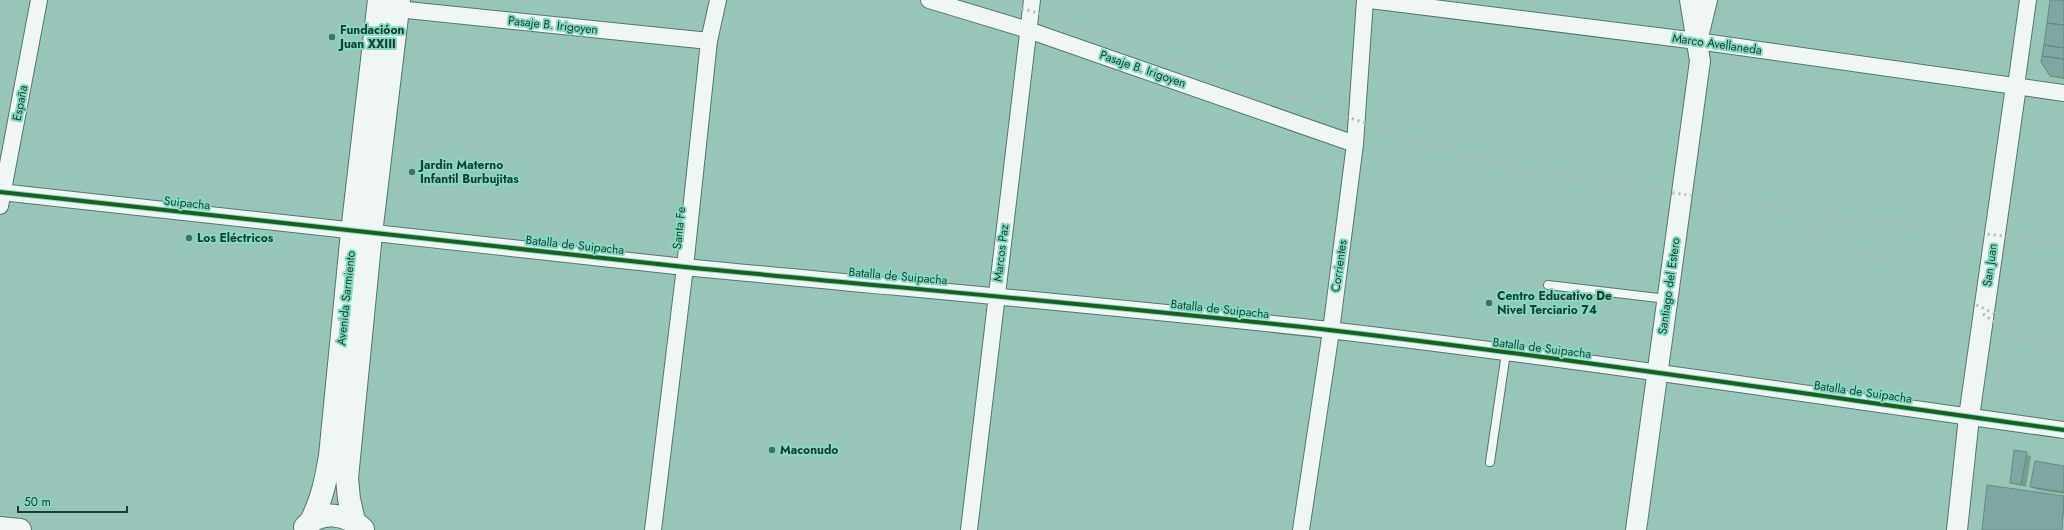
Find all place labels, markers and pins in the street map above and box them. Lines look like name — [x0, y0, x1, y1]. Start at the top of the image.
place label: Fundacióon Juan XXIII — [338, 21, 404, 53]
marker: Fundacióon Juan XXIII — [327, 32, 337, 42]
place label: Jardin Materno Infantil Burbujitas — [418, 156, 519, 188]
marker: Jardin Materno Infantil Burbujitas — [407, 167, 417, 177]
place label: Los Eléctricos — [197, 229, 274, 247]
marker: Los Eléctricos — [184, 233, 194, 243]
place label: Centro Educativo De Nivel Terciario 74 — [1497, 287, 1612, 319]
marker: Centro Educativo De Nivel Terciario 74 — [1484, 298, 1494, 308]
place label: Maconudo — [780, 441, 838, 459]
marker: Maconudo — [767, 445, 777, 455]

